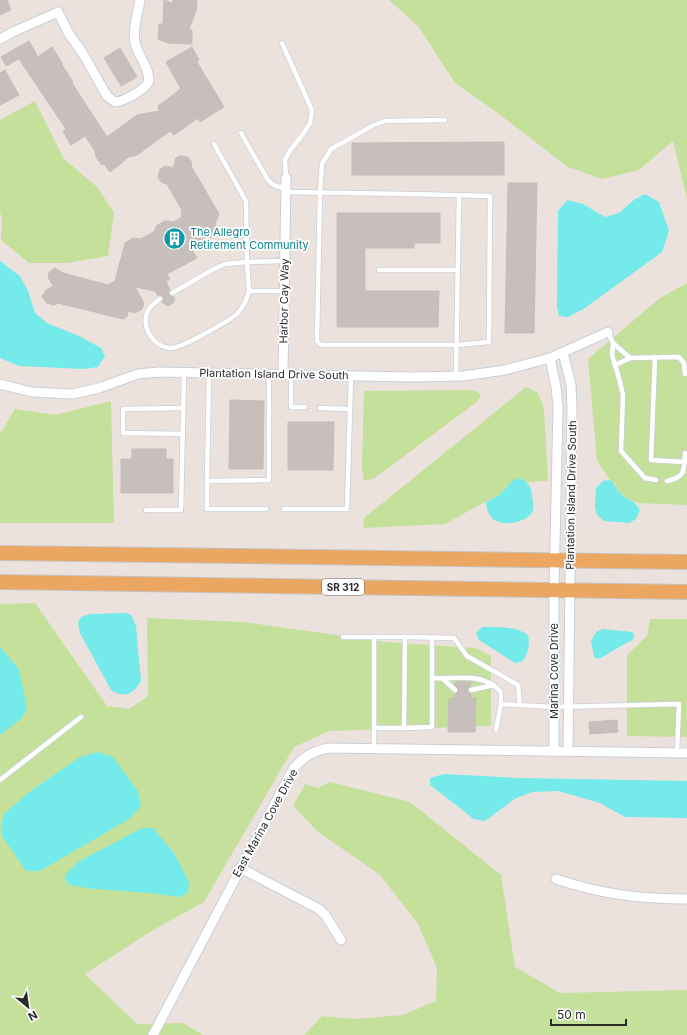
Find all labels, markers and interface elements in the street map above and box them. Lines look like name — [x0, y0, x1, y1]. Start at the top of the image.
building icon: The Allegro Retirement Community — [161, 225, 187, 251]
place label: The Allegro Retirement Community — [190, 225, 309, 252]
street label: Harbor Cay Way — [276, 258, 292, 344]
street label: Plantation Island Drive South — [199, 366, 349, 382]
street label: Plantation Island Drive South — [563, 420, 579, 570]
road number: SR 312 — [322, 579, 364, 595]
street label: Marina Cove Drive — [547, 623, 561, 719]
street label: East Marina Cove Drive — [229, 767, 301, 879]
north arrow — [8, 987, 48, 1027]
scale bar — [551, 1001, 626, 1027]
text: 50 m — [557, 1007, 586, 1022]
text: N — [26, 1008, 40, 1024]

